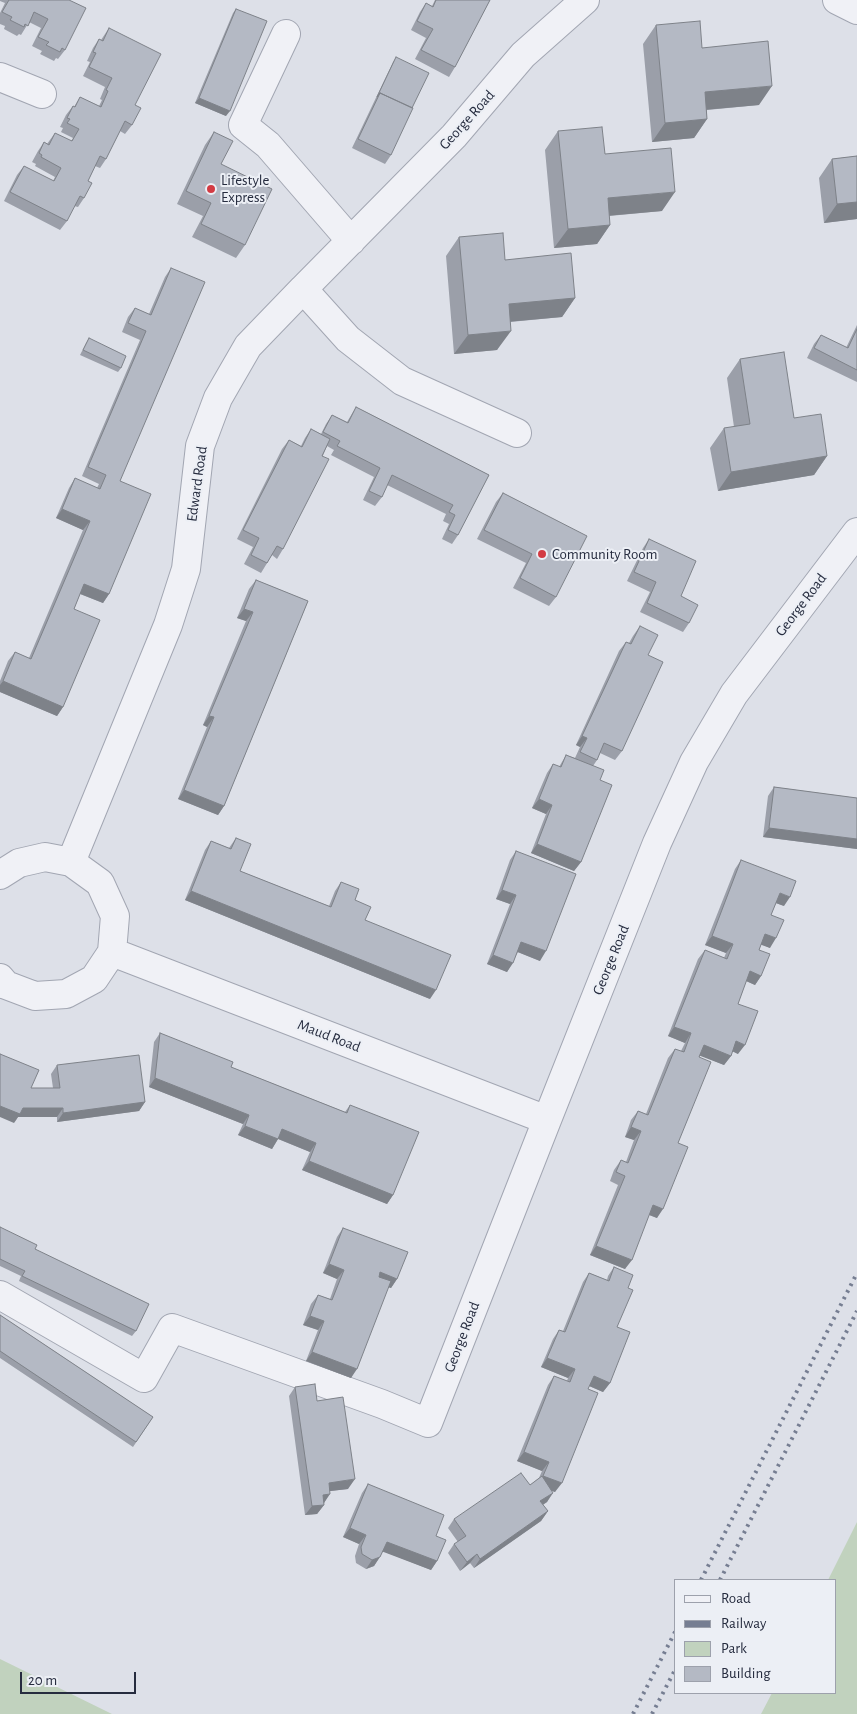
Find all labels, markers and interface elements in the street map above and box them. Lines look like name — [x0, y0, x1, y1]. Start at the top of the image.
street label: George Road — [435, 86, 499, 154]
place label: Lifestyle Express — [221, 171, 269, 206]
marker: Lifestyle Express — [205, 183, 217, 195]
street label: Edward Road — [183, 445, 211, 523]
place label: Community Room — [552, 545, 657, 563]
marker: Community Room — [536, 548, 548, 560]
street label: George Road — [771, 570, 831, 640]
street label: George Road — [589, 922, 633, 998]
street label: Maud Road — [295, 1016, 363, 1056]
street label: George Road — [440, 1299, 484, 1375]
legend — [674, 1579, 837, 1694]
text: Road — [721, 1591, 751, 1606]
text: Railway — [721, 1616, 766, 1631]
text: Park — [721, 1641, 747, 1656]
scale bar — [22, 1662, 139, 1694]
text: Building — [721, 1666, 771, 1681]
text: 20 m — [28, 1673, 57, 1688]

